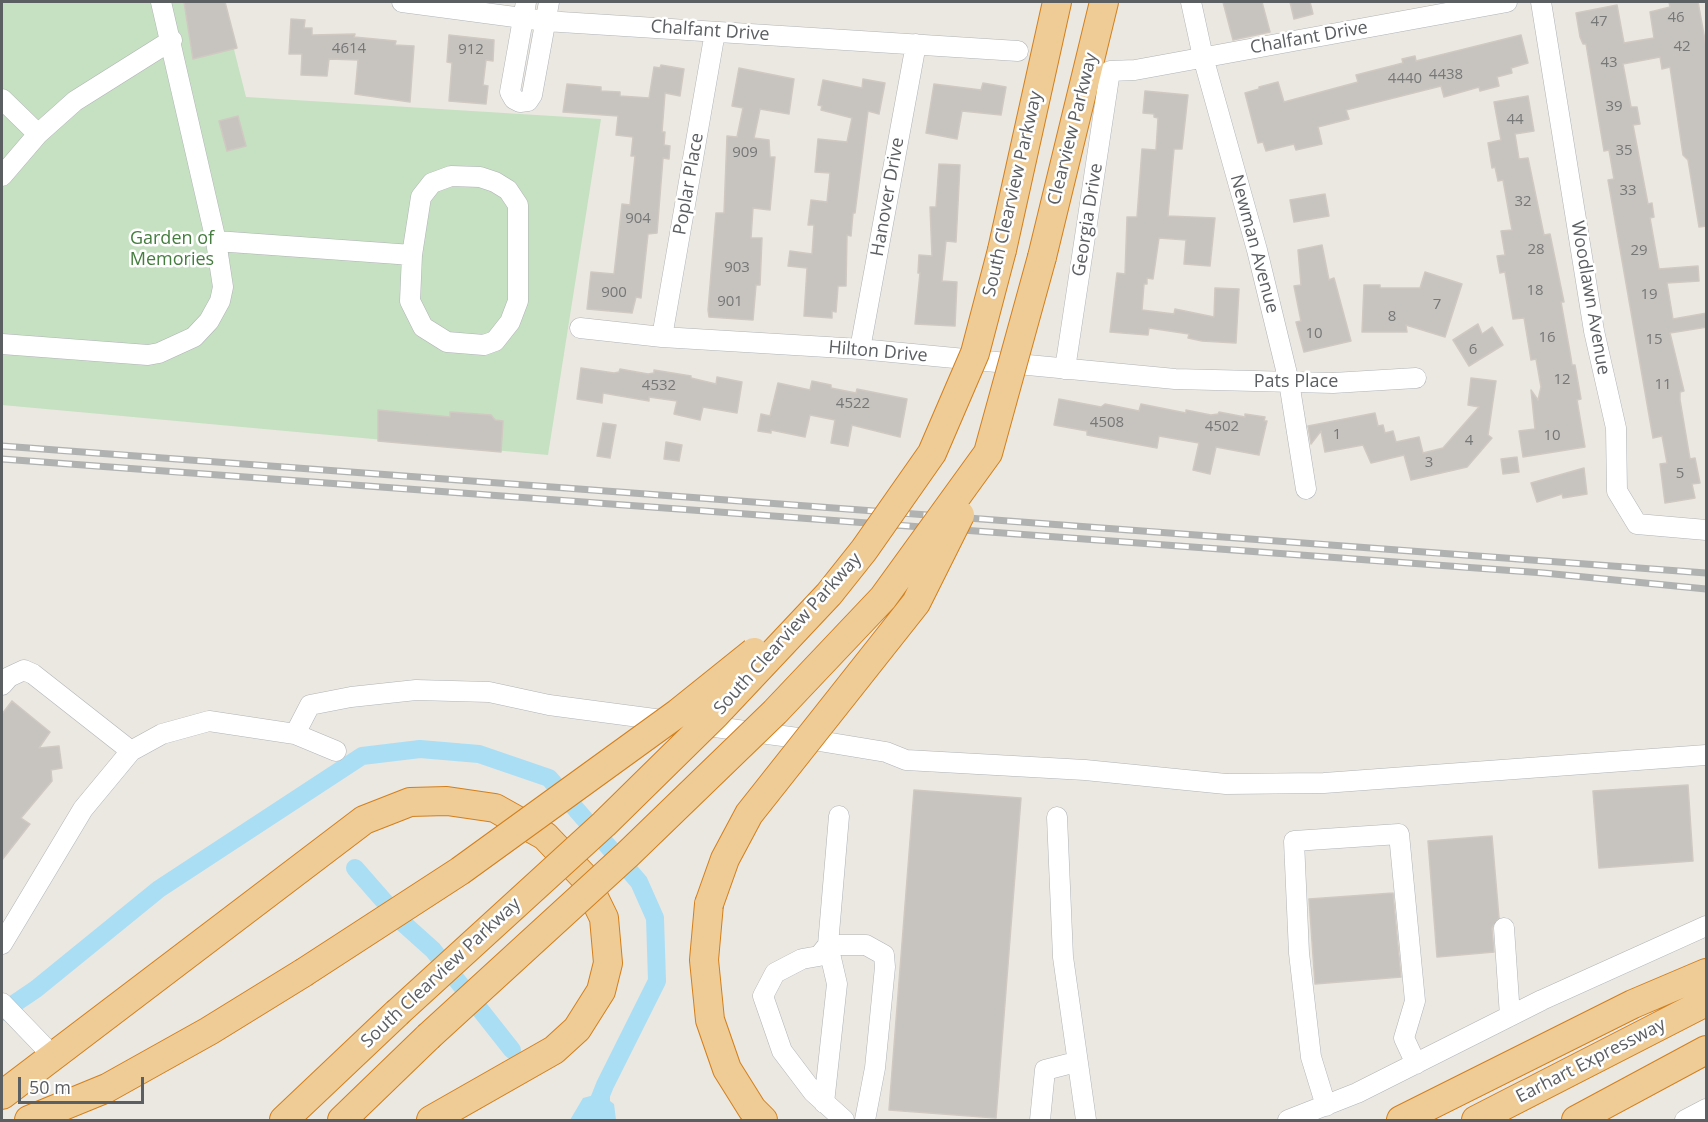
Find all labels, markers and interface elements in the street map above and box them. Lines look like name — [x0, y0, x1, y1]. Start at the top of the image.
house number: 46 — [1667, 9, 1685, 27]
house number: 47 — [1590, 13, 1608, 31]
street label: Chalfant Drive — [650, 16, 770, 46]
street label: Chalfant Drive — [1248, 17, 1370, 59]
house number: 42 — [1673, 38, 1691, 56]
house number: 4614 — [332, 40, 366, 58]
house number: 912 — [458, 41, 484, 59]
street label: Clearview Parkway — [1044, 51, 1102, 207]
house number: 43 — [1600, 54, 1618, 72]
house number: 4438 — [1429, 66, 1463, 84]
house number: 4440 — [1388, 70, 1422, 88]
street label: South Clearview Parkway — [979, 89, 1047, 299]
house number: 39 — [1605, 98, 1623, 116]
house number: 44 — [1506, 111, 1524, 129]
street label: Poplar Place — [669, 131, 709, 237]
street label: Hanover Drive — [867, 136, 909, 258]
house number: 35 — [1615, 142, 1633, 160]
house number: 909 — [732, 144, 758, 162]
street label: Georgia Drive — [1068, 162, 1108, 278]
street label: Newman Avenue — [1225, 172, 1283, 316]
house number: 33 — [1619, 182, 1637, 200]
house number: 32 — [1514, 193, 1532, 211]
house number: 904 — [625, 210, 651, 228]
street label: Woodlawn Avenue — [1566, 219, 1614, 377]
park label: Garden of Memories — [130, 228, 214, 270]
house number: 28 — [1527, 241, 1545, 259]
house number: 29 — [1630, 242, 1648, 260]
house number: 903 — [724, 259, 750, 277]
house number: 18 — [1526, 282, 1544, 300]
house number: 900 — [601, 284, 627, 302]
house number: 19 — [1640, 286, 1658, 304]
house number: 901 — [717, 293, 743, 311]
house number: 7 — [1433, 296, 1441, 314]
house number: 8 — [1388, 308, 1396, 326]
house number: 10 — [1305, 325, 1323, 343]
house number: 16 — [1538, 329, 1556, 347]
house number: 15 — [1645, 331, 1663, 349]
street label: Hilton Drive — [828, 337, 928, 367]
house number: 6 — [1469, 341, 1477, 359]
street label: Pats Place — [1254, 371, 1338, 393]
house number: 12 — [1553, 371, 1571, 389]
house number: 11 — [1654, 376, 1672, 394]
house number: 4532 — [642, 377, 676, 395]
house number: 4522 — [836, 395, 870, 413]
house number: 4508 — [1090, 414, 1124, 432]
house number: 4502 — [1205, 418, 1239, 436]
house number: 1 — [1333, 426, 1341, 444]
house number: 10 — [1543, 427, 1561, 445]
house number: 4 — [1465, 432, 1473, 450]
house number: 3 — [1425, 454, 1433, 472]
house number: 5 — [1676, 465, 1684, 483]
street label: South Clearview Parkway — [710, 549, 866, 719]
street label: South Clearview Parkway — [357, 893, 525, 1053]
street label: Earhart Expressway — [1513, 1014, 1669, 1108]
scale bar — [21, 1065, 147, 1103]
text: 50 m — [29, 1075, 71, 1099]

